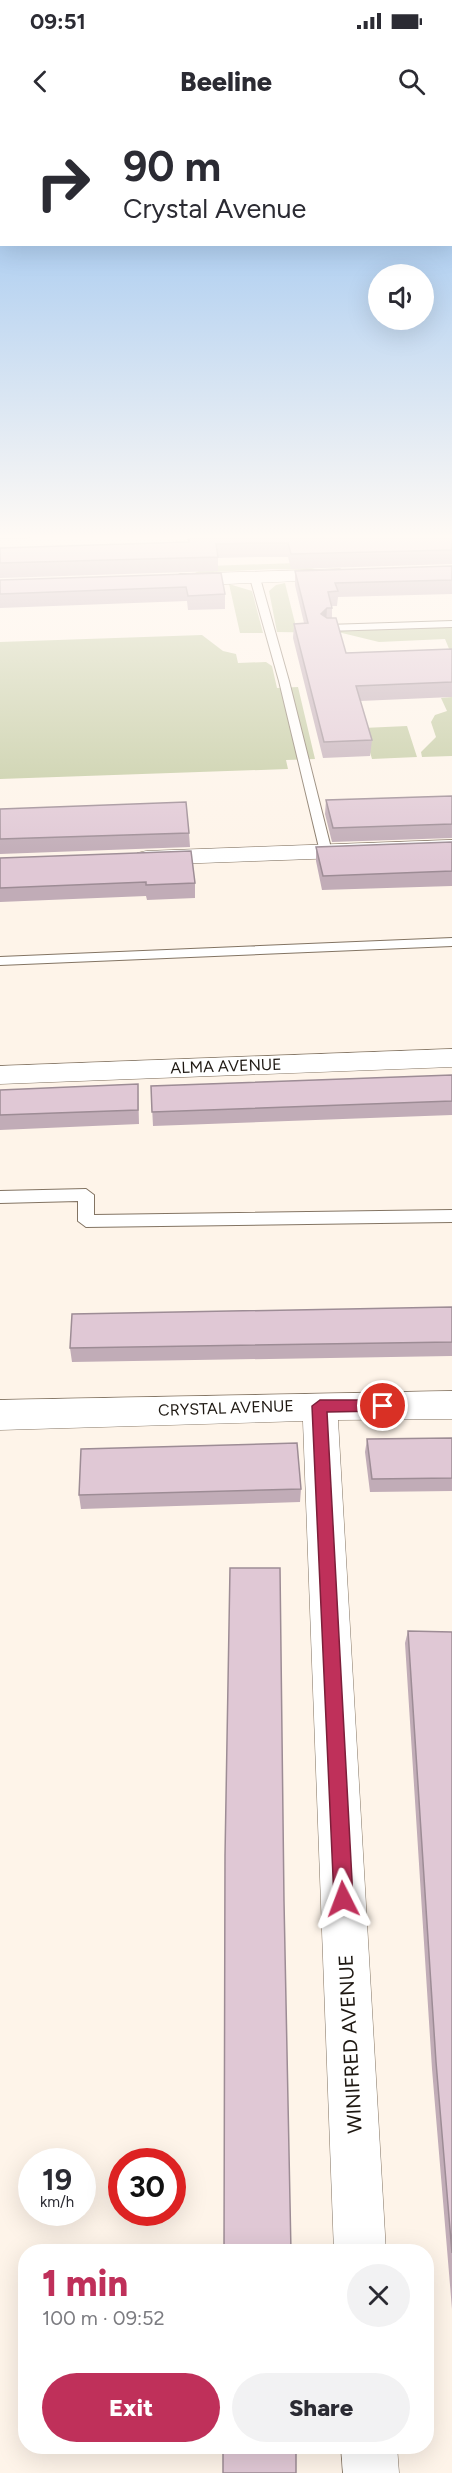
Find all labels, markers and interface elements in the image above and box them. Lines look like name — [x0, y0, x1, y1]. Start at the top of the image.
text: 09:51 — [30, 8, 86, 35]
icon: back — [24, 65, 57, 98]
text: Beeline — [180, 65, 272, 98]
icon: search — [395, 65, 428, 98]
text: 90 m — [123, 141, 221, 192]
icon: right — [24, 144, 102, 222]
text: Crystal Avenue — [123, 192, 306, 225]
map controls — [368, 264, 434, 330]
button: sound — [368, 264, 434, 330]
street label: ALMA AVENUE — [170, 1055, 282, 1077]
pin — [357, 1380, 408, 1431]
icon: arrive — [366, 1389, 399, 1422]
street label: CRYSTAL AVENUE — [158, 1396, 294, 1420]
position arrow — [311, 1867, 375, 1931]
street label: WINIFRED AVENUE — [333, 1954, 367, 2134]
speed limit sign: 30 — [108, 2148, 186, 2226]
text: 19 — [42, 2161, 72, 2198]
text: km/h — [40, 2193, 74, 2211]
text: 1 min — [42, 2262, 128, 2305]
button: close — [347, 2264, 410, 2327]
text: 100 m · 09:52 — [42, 2306, 165, 2330]
button: Exit — [42, 2373, 220, 2442]
button: Share — [232, 2373, 410, 2442]

